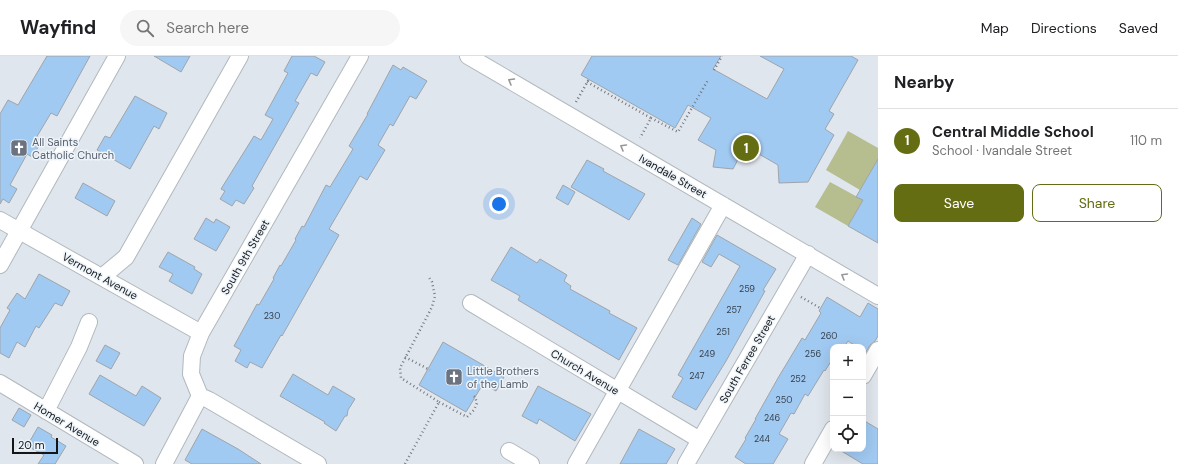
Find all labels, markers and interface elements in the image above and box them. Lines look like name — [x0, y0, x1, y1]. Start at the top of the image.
search box — [120, 10, 400, 46]
text: Wayfind — [20, 15, 96, 40]
icon: search — [134, 17, 156, 39]
text: Search here — [166, 18, 249, 38]
text: Map — [981, 19, 1009, 37]
text: Directions — [1031, 19, 1097, 37]
text: Saved — [1119, 19, 1158, 37]
text: Nearby — [894, 71, 954, 93]
one-way arrow — [508, 79, 515, 86]
text: Central Middle School — [932, 122, 1094, 142]
text: 1 — [905, 132, 909, 149]
text: 110 m — [1130, 132, 1162, 149]
pin: 1 — [733, 133, 759, 163]
place label: All Saints Catholic Church — [32, 135, 114, 162]
church icon: All Saints Catholic Church — [9, 138, 29, 158]
text: School · Ivandale Street — [932, 142, 1072, 159]
one-way arrow — [620, 144, 627, 151]
street label: Ivandale Street — [637, 151, 709, 201]
button: Save — [894, 184, 1024, 222]
button: Share — [1032, 184, 1162, 222]
your location — [489, 194, 509, 214]
street label: South 9th Street — [218, 217, 272, 297]
street label: Vermont Avenue — [60, 249, 140, 303]
one-way arrow — [841, 273, 848, 280]
house number: 259 — [739, 283, 755, 295]
house number: 257 — [726, 304, 742, 316]
house number: 230 — [264, 310, 280, 322]
street label: South Ferree Street — [716, 313, 778, 405]
house number: 251 — [716, 326, 730, 338]
house number: 260 — [821, 330, 838, 342]
map controls — [830, 344, 866, 452]
button: + — [830, 344, 866, 380]
street label: Church Avenue — [548, 346, 622, 398]
house number: 249 — [699, 348, 715, 360]
house number: 256 — [805, 348, 822, 360]
place label: Little Brothers of the Lamb — [467, 364, 539, 391]
church icon: Little Brothers of the Lamb — [444, 367, 464, 387]
house number: 247 — [689, 370, 705, 382]
house number: 252 — [790, 373, 806, 385]
button: − — [830, 380, 866, 416]
house number: 250 — [776, 394, 792, 406]
street label: Homer Avenue — [31, 399, 103, 449]
house number: 246 — [764, 412, 780, 424]
button: locate — [830, 416, 866, 452]
house number: 244 — [754, 433, 771, 445]
scale bar — [12, 436, 58, 455]
text: 20 m — [18, 438, 44, 452]

